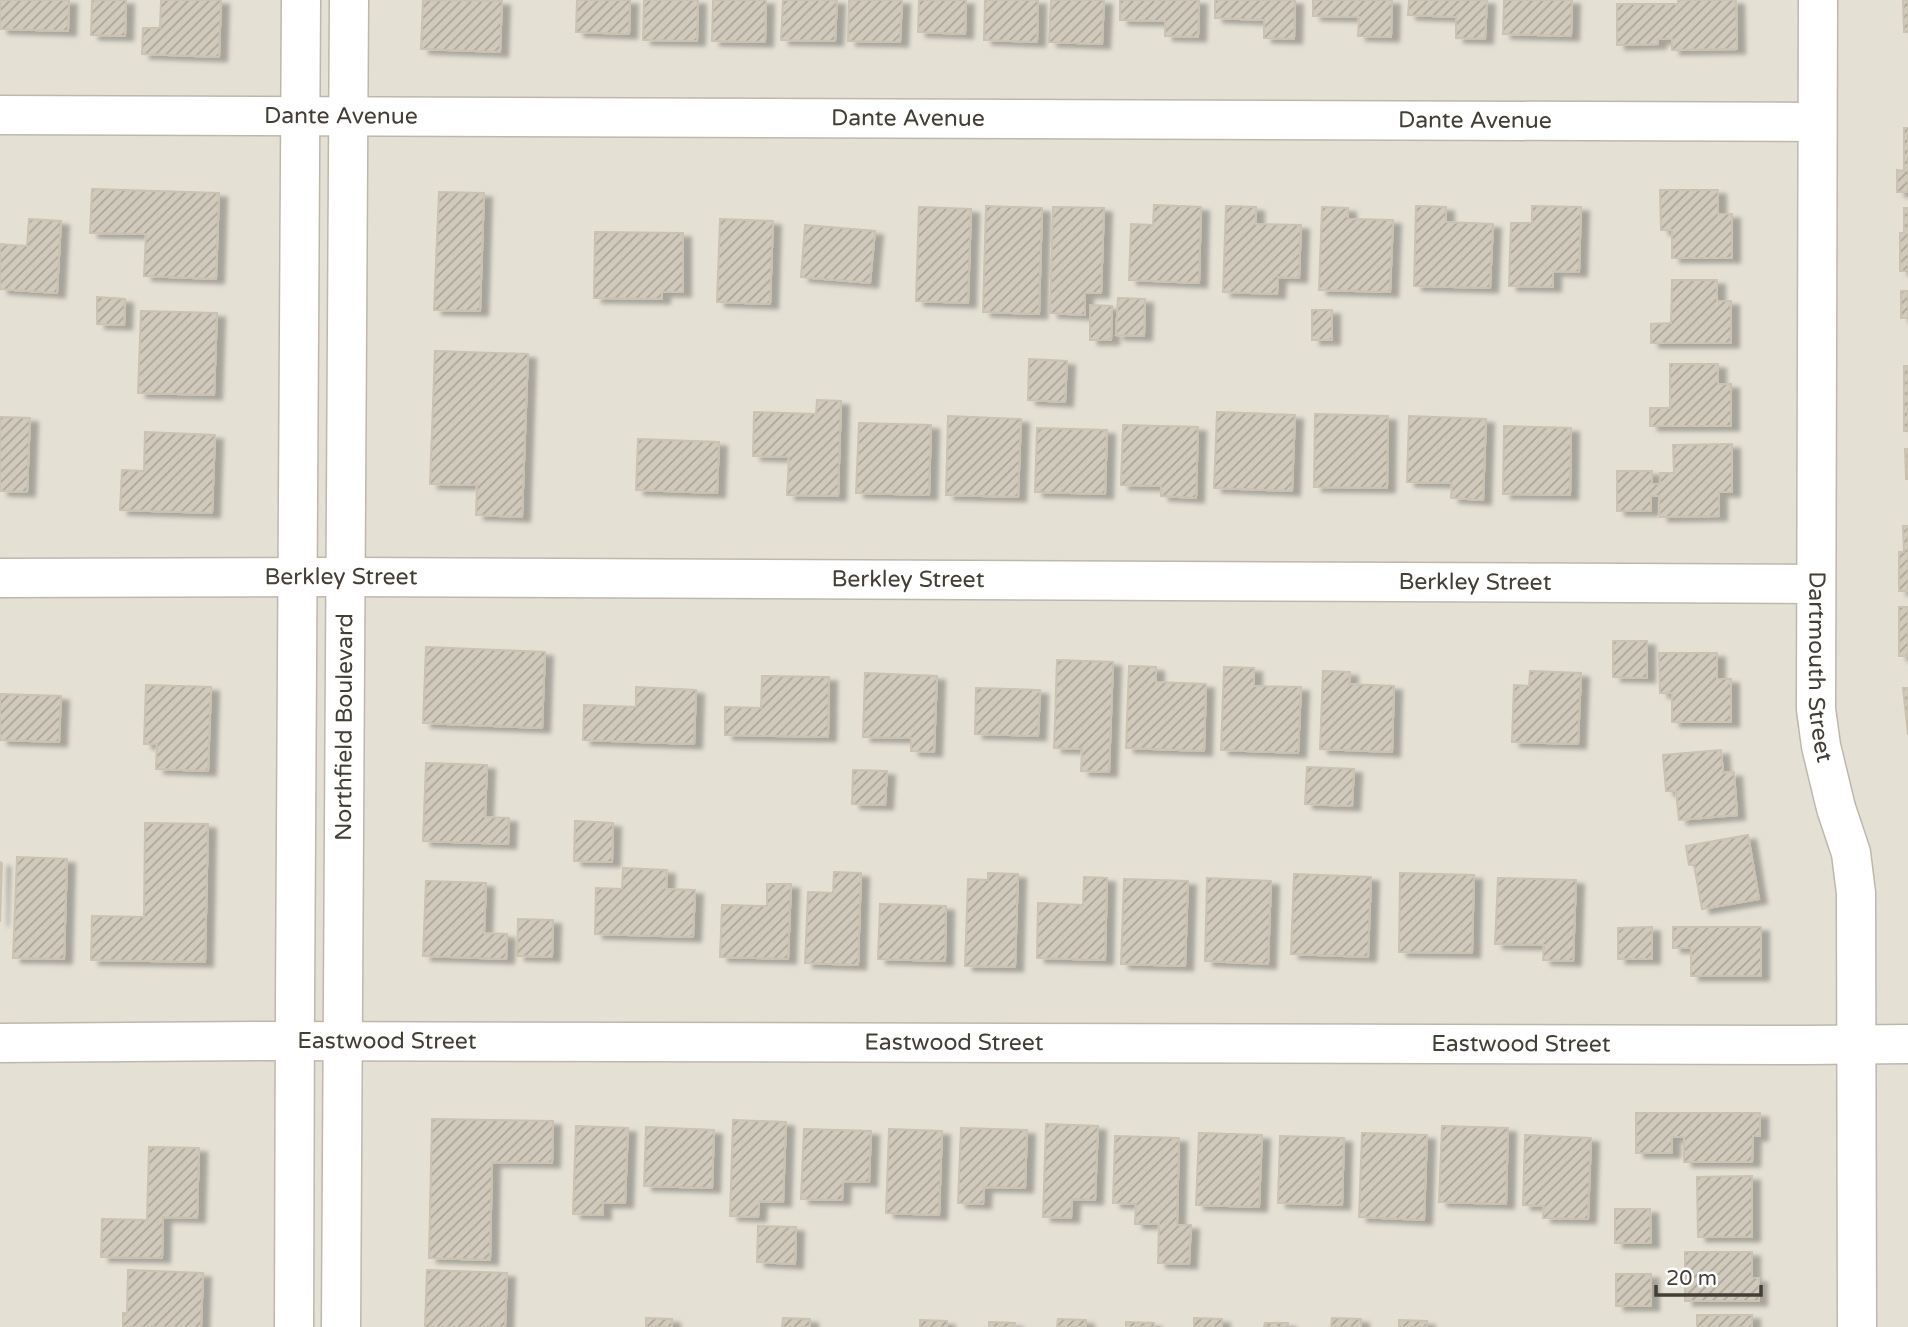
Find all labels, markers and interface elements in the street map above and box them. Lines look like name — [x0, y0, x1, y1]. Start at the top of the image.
street label: Dante Avenue — [264, 102, 418, 131]
street label: Dante Avenue — [831, 104, 985, 133]
street label: Dante Avenue — [1398, 106, 1552, 135]
street label: Berkley Street — [264, 563, 418, 591]
street label: Berkley Street — [831, 565, 985, 594]
street label: Berkley Street — [1398, 568, 1552, 597]
street label: Dartmouth Street — [1802, 571, 1838, 765]
street label: Northfield Boulevard — [330, 613, 359, 841]
street label: Eastwood Street — [297, 1027, 477, 1056]
street label: Eastwood Street — [864, 1029, 1044, 1057]
street label: Eastwood Street — [1431, 1030, 1611, 1058]
scale bar — [1656, 1254, 1761, 1298]
text: 20 m — [1666, 1266, 1717, 1291]

